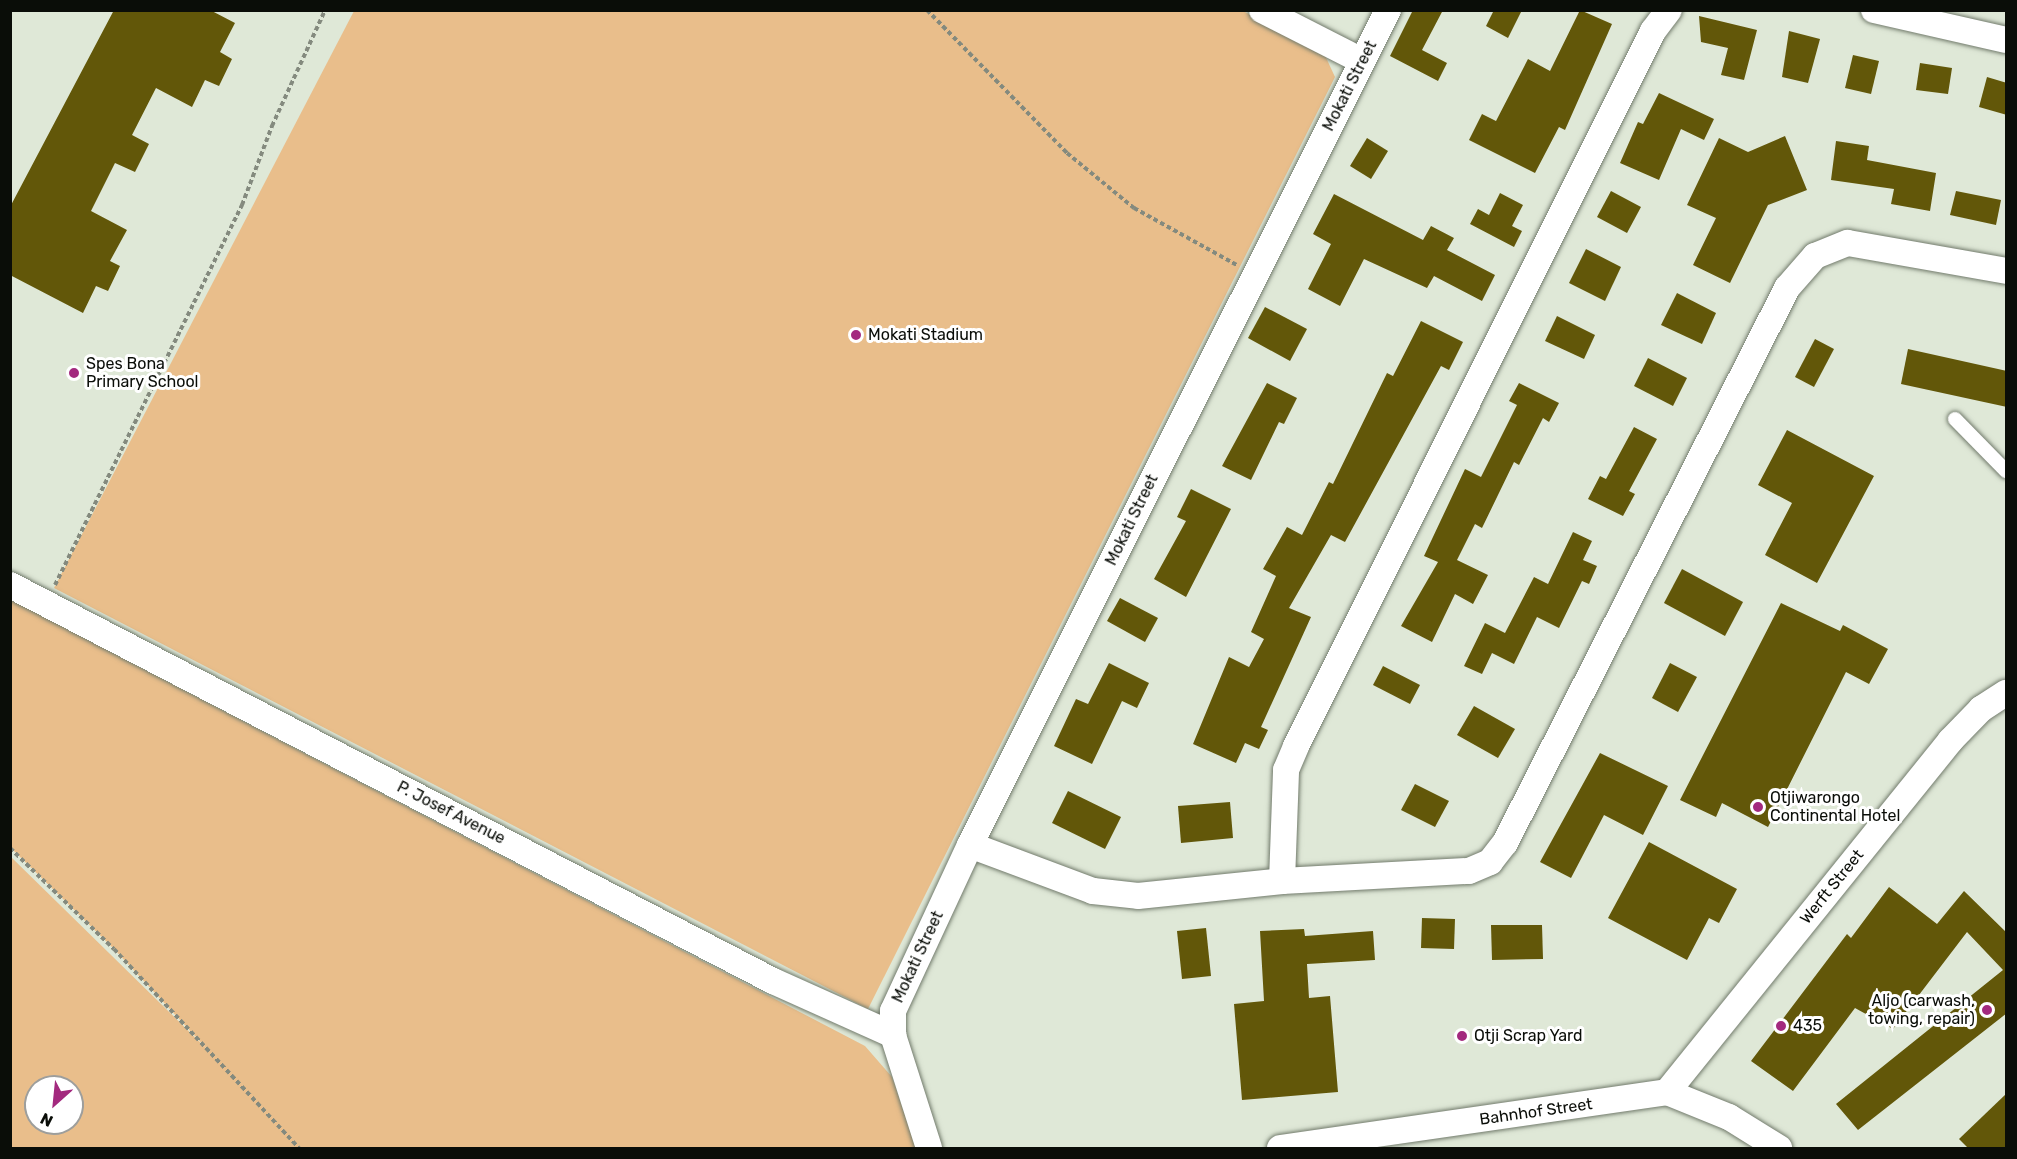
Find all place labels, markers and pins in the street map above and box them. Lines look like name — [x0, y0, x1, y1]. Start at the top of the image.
place label: Mokati Stadium — [868, 325, 983, 345]
marker: Mokati Stadium — [849, 328, 863, 342]
place label: Spes Bona Primary School — [86, 354, 199, 392]
marker: Spes Bona Primary School — [67, 366, 81, 380]
place label: Otjiwarongo Continental Hotel — [1770, 788, 1900, 826]
marker: Otjiwarongo Continental Hotel — [1751, 800, 1765, 814]
place label: Aljo (carwash, towing, repair) — [1868, 991, 1975, 1029]
marker: Aljo (carwash, towing, repair) — [1980, 1003, 1994, 1017]
place label: 435 — [1793, 1016, 1822, 1036]
marker: 435 — [1774, 1019, 1788, 1033]
place label: Otji Scrap Yard — [1474, 1026, 1583, 1046]
marker: Otji Scrap Yard — [1455, 1029, 1469, 1043]

